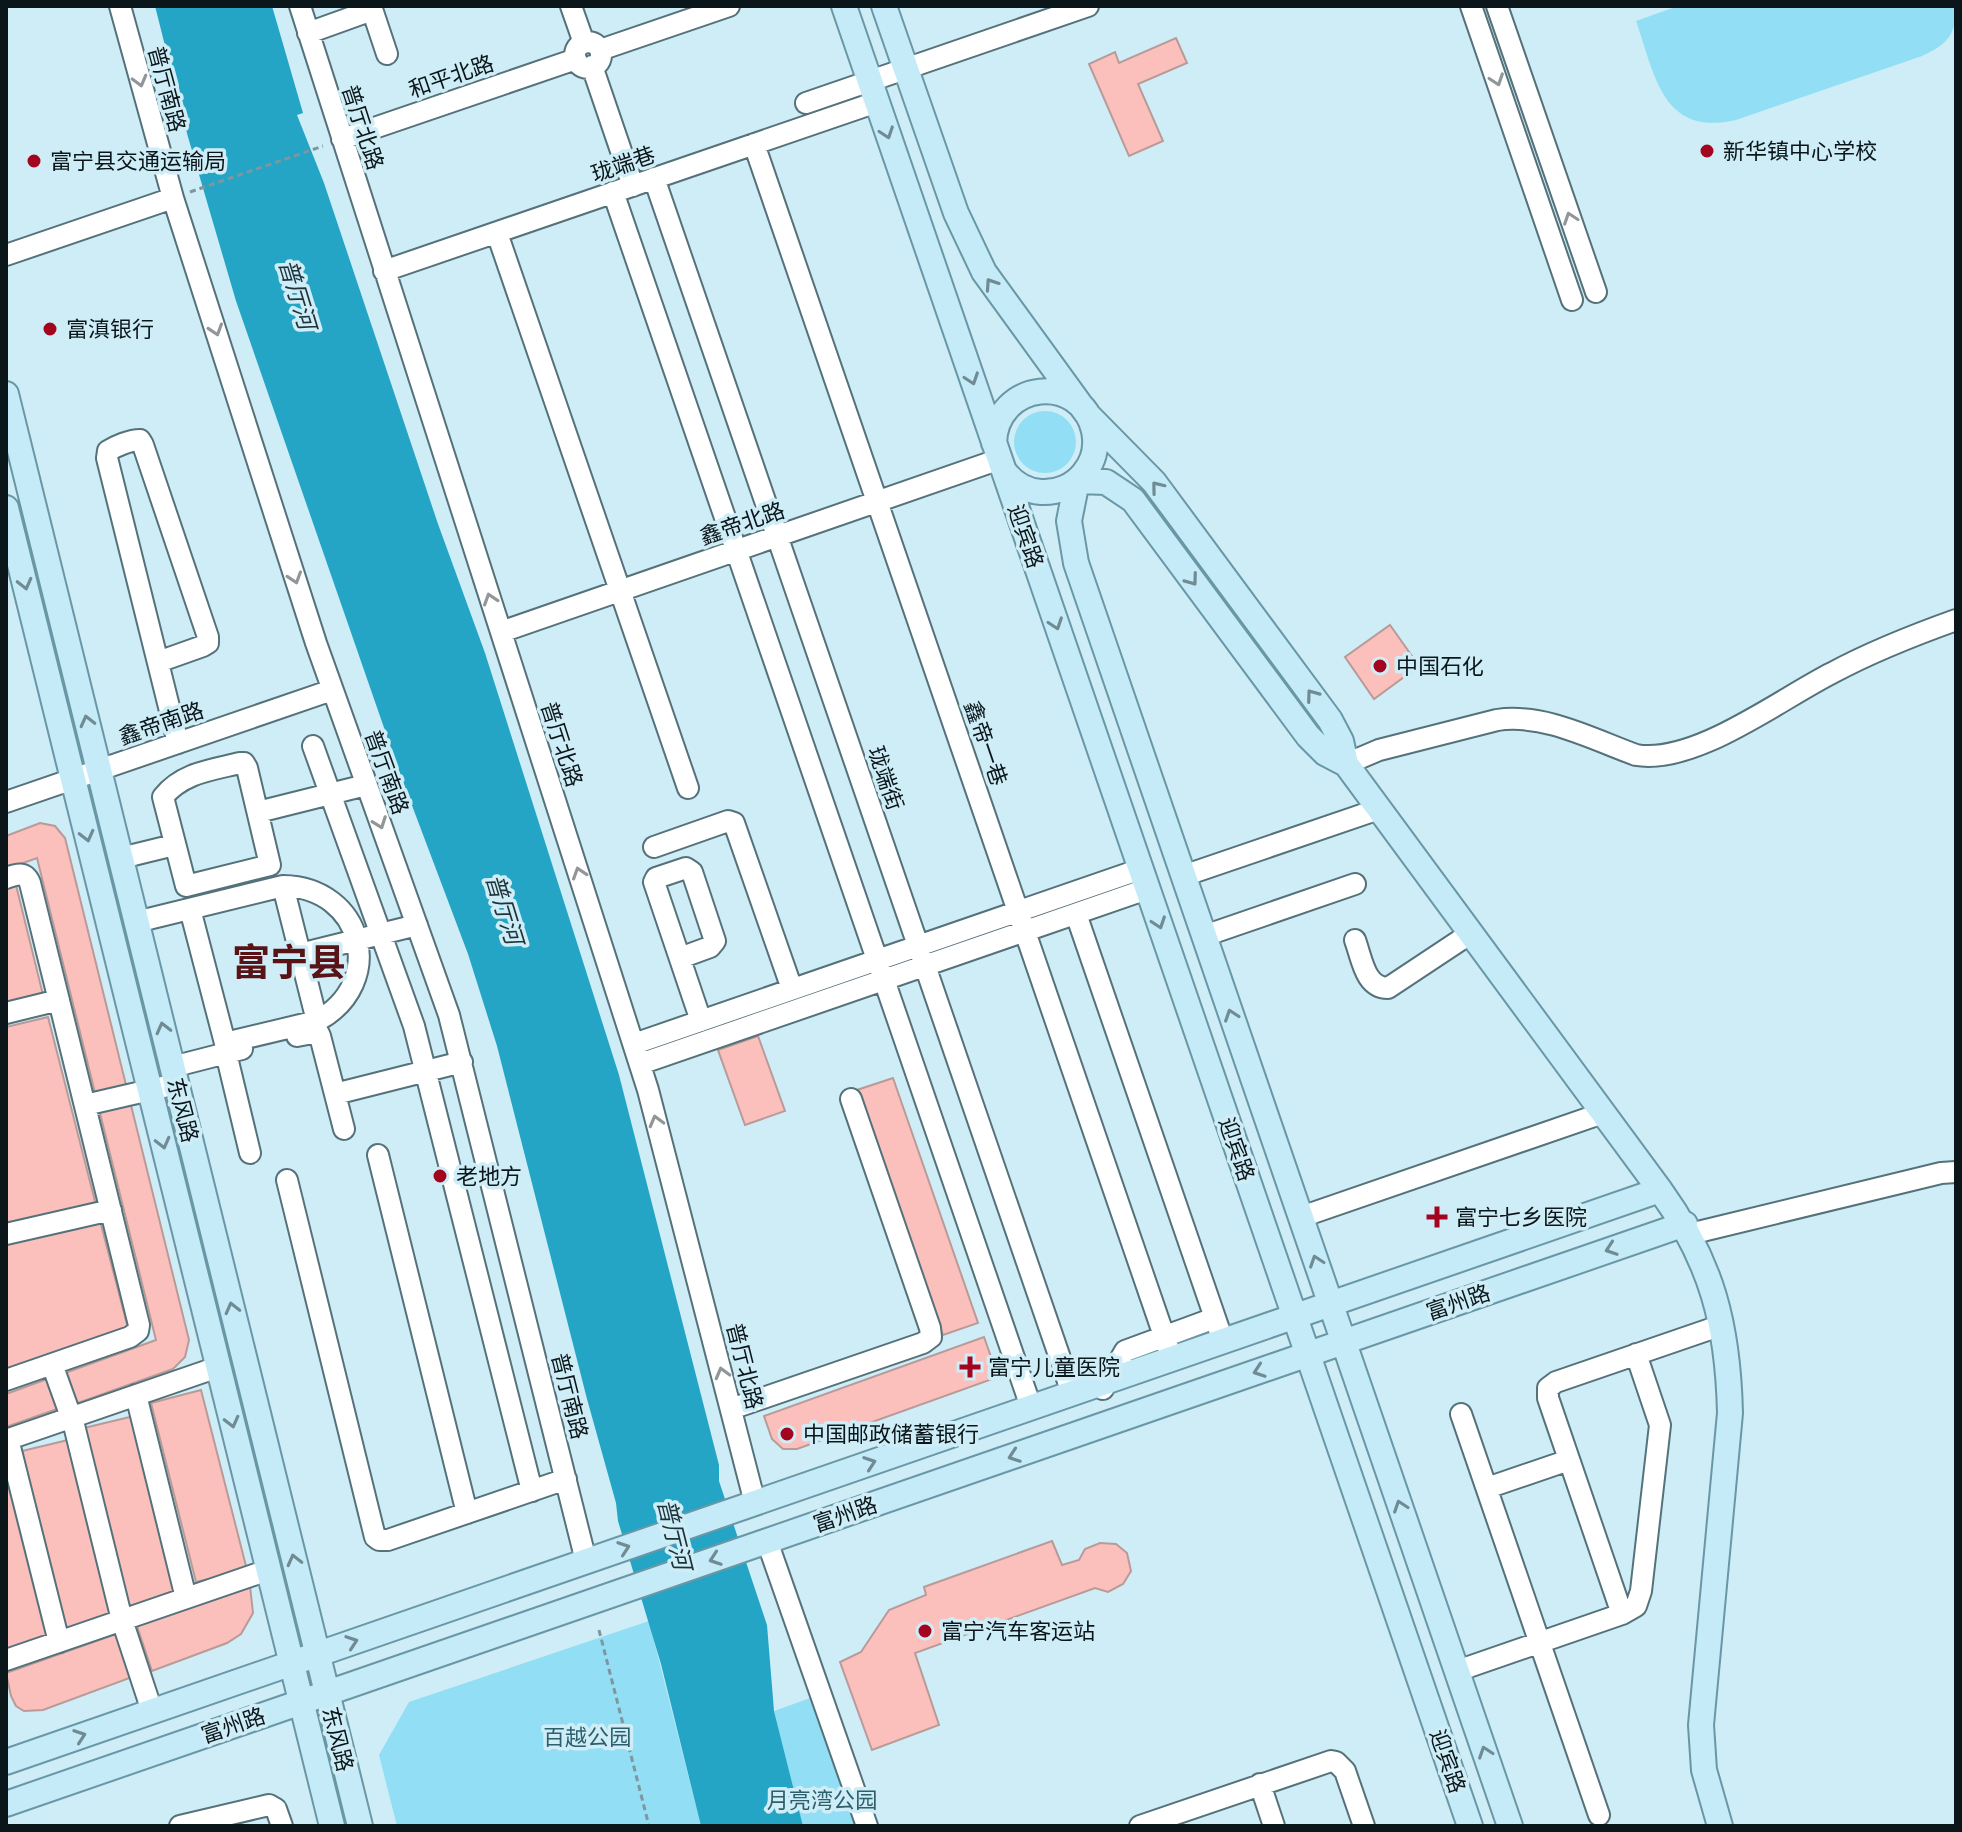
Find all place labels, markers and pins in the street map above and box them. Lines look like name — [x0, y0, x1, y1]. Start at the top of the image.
place label: 新华镇中心学校 — [1723, 136, 1877, 166]
marker: 新华镇中心学校 — [1698, 142, 1716, 160]
place label: 富宁县交通运输局 — [50, 146, 226, 176]
marker: 富宁县交通运输局 — [25, 152, 43, 170]
place label: 富滇银行 — [66, 314, 154, 344]
marker: 富滇银行 — [41, 320, 59, 338]
place label: 中国石化 — [1396, 651, 1484, 681]
marker: 中国石化 — [1371, 657, 1389, 675]
place label: 老地方 — [456, 1161, 522, 1191]
marker: 老地方 — [431, 1167, 449, 1185]
place label: 富宁七乡医院 — [1455, 1202, 1587, 1232]
marker: 富宁七乡医院 — [1426, 1206, 1448, 1228]
place label: 富宁儿童医院 — [988, 1352, 1120, 1382]
marker: 富宁儿童医院 — [959, 1356, 981, 1378]
place label: 中国邮政储蓄银行 — [803, 1419, 979, 1449]
marker: 中国邮政储蓄银行 — [778, 1425, 796, 1443]
place label: 富宁汽车客运站 — [941, 1616, 1095, 1646]
marker: 富宁汽车客运站 — [916, 1622, 934, 1640]

